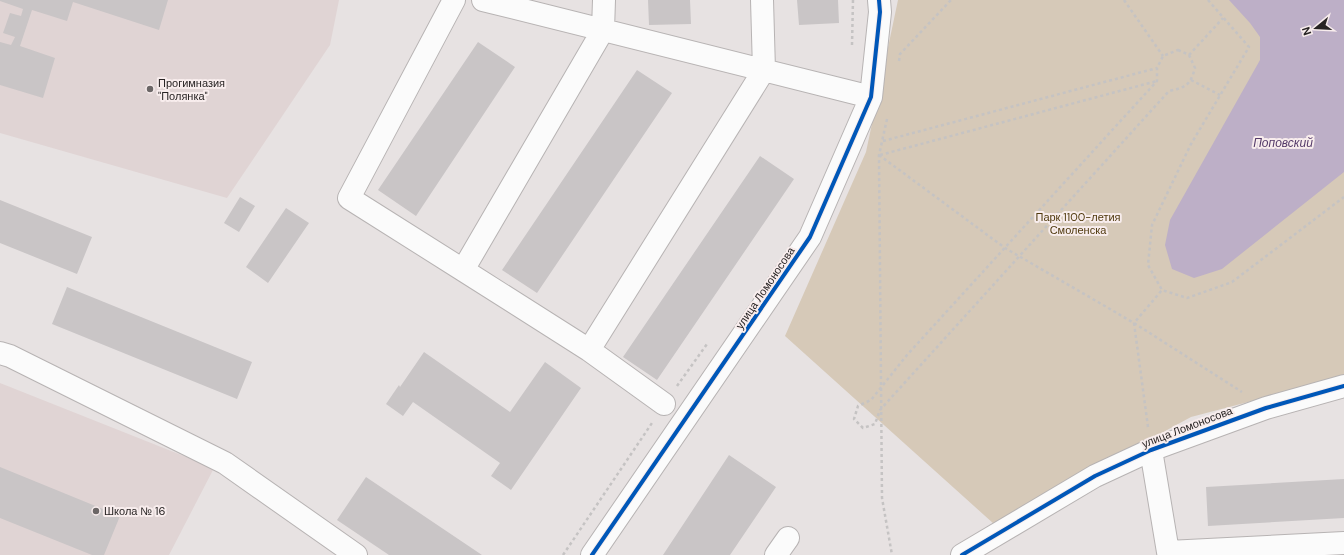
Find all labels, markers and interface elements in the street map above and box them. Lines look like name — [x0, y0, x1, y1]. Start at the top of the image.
north arrow — [1296, 8, 1336, 48]
text: N — [1299, 25, 1314, 37]
place label: Прогимназия "Полянка" — [158, 76, 225, 103]
marker: Прогимназия "Полянка" — [145, 84, 155, 94]
water label: Поповский — [1253, 135, 1313, 151]
park label: Парк 1100-летия Смоленска — [1035, 210, 1121, 237]
street label: улица Ломоносова — [732, 244, 798, 332]
street label: улица Ломоносова — [1140, 403, 1235, 451]
place label: Школа № 16 — [104, 504, 166, 518]
marker: Школа № 16 — [91, 506, 101, 516]

